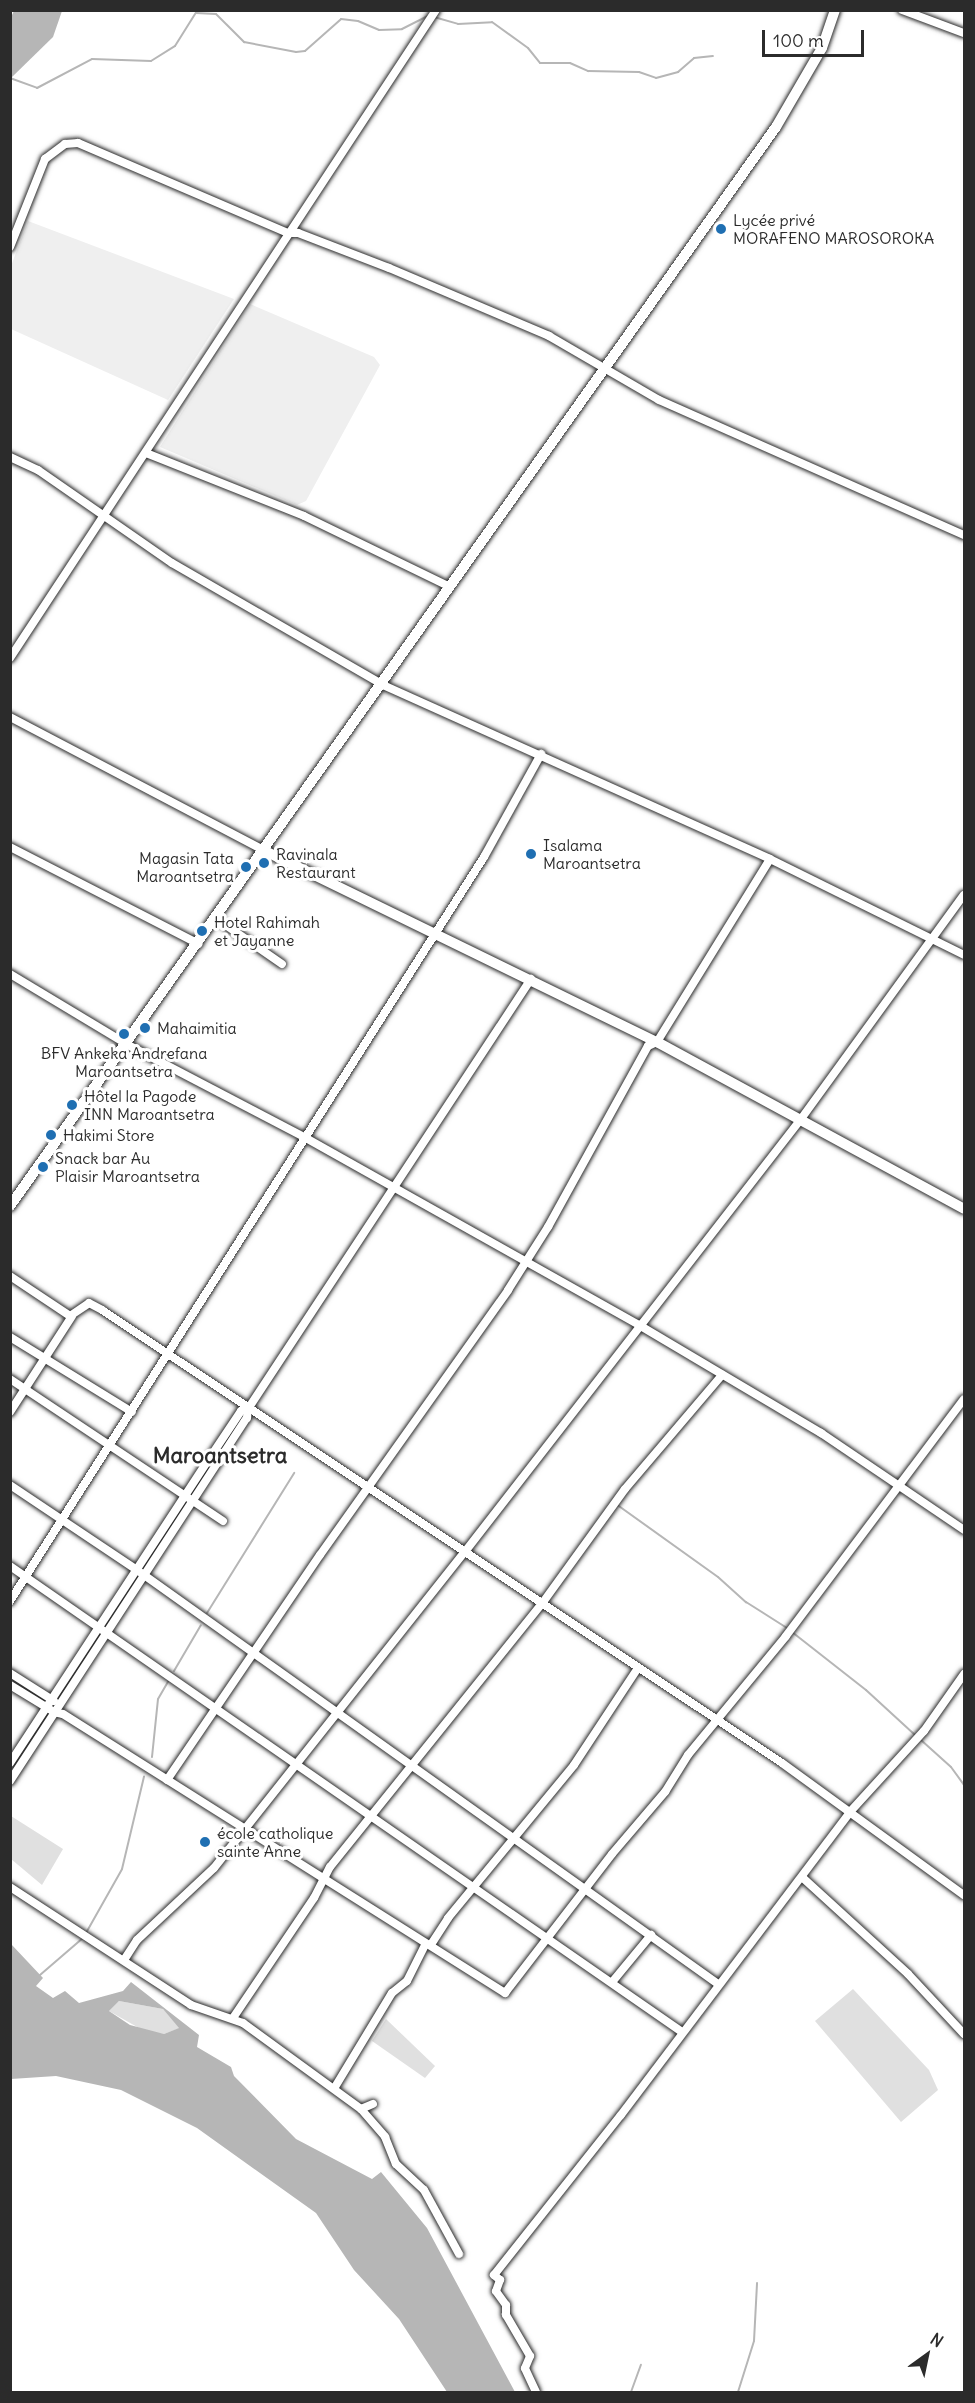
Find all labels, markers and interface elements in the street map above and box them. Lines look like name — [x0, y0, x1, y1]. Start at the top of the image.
scale bar — [765, 18, 867, 56]
text: 100 m — [773, 29, 824, 52]
place label: Lycée privé MORAFENO MAROSOROKA — [733, 210, 934, 248]
marker: Lycée privé MORAFENO MAROSOROKA — [714, 222, 728, 236]
place label: Isalama Maroantsetra — [543, 835, 641, 873]
place label: Ravinala Restaurant — [276, 844, 356, 882]
marker: Isalama Maroantsetra — [524, 847, 538, 861]
place label: Magasin Tata Maroantsetra — [136, 848, 234, 886]
marker: Ravinala Restaurant — [257, 856, 271, 870]
marker: Magasin Tata Maroantsetra — [239, 860, 253, 874]
place label: Hotel Rahimah et Jayanne — [214, 912, 320, 950]
marker: Hotel Rahimah et Jayanne — [195, 924, 209, 938]
place label: Mahaimitia — [157, 1018, 237, 1038]
marker: Mahaimitia — [138, 1021, 152, 1035]
marker: BFV Ankeka Andrefana Maroantsetra — [117, 1027, 131, 1041]
place label: BFV Ankeka Andrefana Maroantsetra — [41, 1043, 207, 1081]
place label: Hôtel la Pagode INN Maroantsetra — [84, 1086, 215, 1124]
marker: Hôtel la Pagode INN Maroantsetra — [65, 1098, 79, 1112]
place label: Hakimi Store — [63, 1125, 154, 1145]
marker: Hakimi Store — [44, 1128, 58, 1142]
place label: Snack bar Au Plaisir Maroantsetra — [55, 1148, 200, 1186]
marker: Snack bar Au Plaisir Maroantsetra — [36, 1160, 50, 1174]
district label: Maroantsetra — [153, 1443, 287, 1469]
place label: école catholique sainte Anne — [217, 1823, 333, 1861]
marker: école catholique sainte Anne — [198, 1835, 212, 1849]
north arrow — [897, 2325, 957, 2385]
text: N — [927, 2329, 947, 2351]

